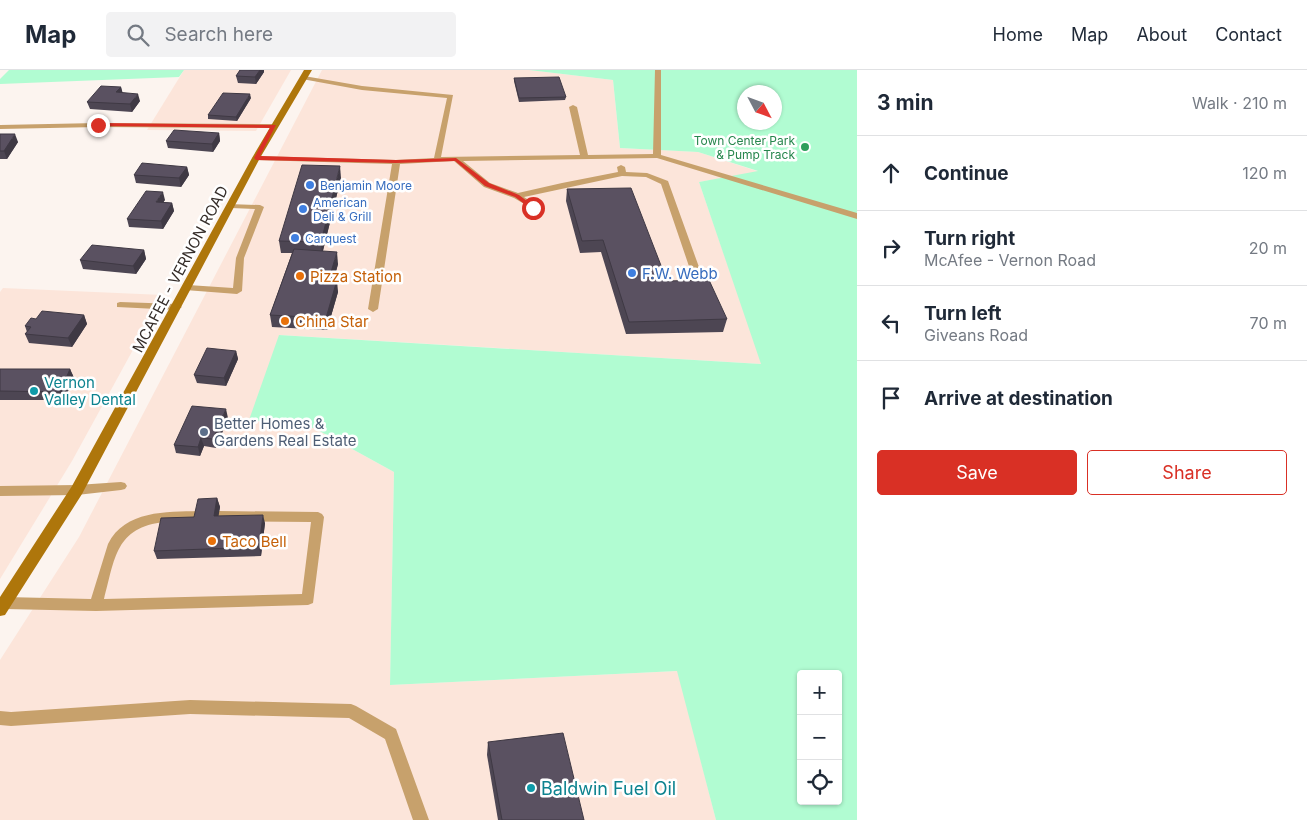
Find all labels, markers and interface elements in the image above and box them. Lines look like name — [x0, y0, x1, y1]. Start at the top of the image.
search box — [106, 12, 456, 57]
text: Map — [25, 20, 76, 49]
icon: search — [124, 21, 152, 49]
text: Search here — [164, 23, 273, 46]
text: Home — [993, 24, 1043, 45]
text: Map — [1071, 24, 1108, 45]
text: About — [1136, 24, 1187, 45]
text: Contact — [1215, 24, 1282, 45]
north arrow — [737, 85, 782, 130]
text: 3 min — [877, 90, 933, 115]
text: Walk · 210 m — [1192, 93, 1287, 113]
route end — [87, 114, 110, 137]
place label: Town Center Park & Pump Track — [694, 133, 795, 162]
marker: Town Center Park & Pump Track — [799, 141, 811, 153]
icon: ahead — [877, 159, 905, 187]
text: Continue — [924, 162, 1009, 185]
text: 120 m — [1242, 163, 1287, 183]
place label: Benjamin Moore — [320, 178, 412, 193]
marker: Benjamin Moore — [304, 179, 316, 191]
street label: MCAFEE - VERNON ROAD — [128, 182, 232, 356]
place label: American Deli & Grill — [313, 195, 371, 224]
route start — [522, 197, 545, 220]
marker: American Deli & Grill — [297, 203, 309, 215]
text: Turn right — [924, 227, 1015, 250]
place label: Carquest — [305, 231, 357, 246]
marker: Carquest — [289, 232, 301, 244]
icon: right — [877, 234, 905, 262]
text: 20 m — [1249, 238, 1287, 258]
text: McAfee - Vernon Road — [924, 250, 1096, 270]
place label: F.W. Webb — [642, 264, 718, 283]
place label: Pizza Station — [310, 267, 402, 286]
marker: F.W. Webb — [626, 267, 638, 279]
marker: Pizza Station — [294, 270, 306, 282]
text: Turn left — [924, 302, 1002, 325]
icon: left — [877, 309, 905, 337]
place label: China Star — [295, 312, 369, 331]
text: 70 m — [1250, 313, 1287, 333]
marker: China Star — [279, 315, 291, 327]
text: Giveans Road — [924, 325, 1028, 345]
place label: Vernon Valley Dental — [44, 373, 136, 409]
icon: arrive — [877, 384, 905, 412]
marker: Vernon Valley Dental — [28, 385, 40, 397]
text: Arrive at destination — [924, 387, 1113, 410]
place label: Better Homes & Gardens Real Estate — [214, 414, 356, 450]
marker: Better Homes & Gardens Real Estate — [198, 426, 210, 438]
button: Save — [877, 450, 1077, 495]
button: Share — [1087, 450, 1287, 495]
place label: Taco Bell — [222, 532, 287, 551]
marker: Taco Bell — [206, 535, 218, 547]
map controls — [797, 670, 842, 805]
button: + — [797, 670, 842, 715]
button: − — [797, 715, 842, 760]
button: locate — [797, 760, 842, 805]
place label: Baldwin Fuel Oil — [541, 778, 676, 799]
marker: Baldwin Fuel Oil — [525, 782, 537, 794]

